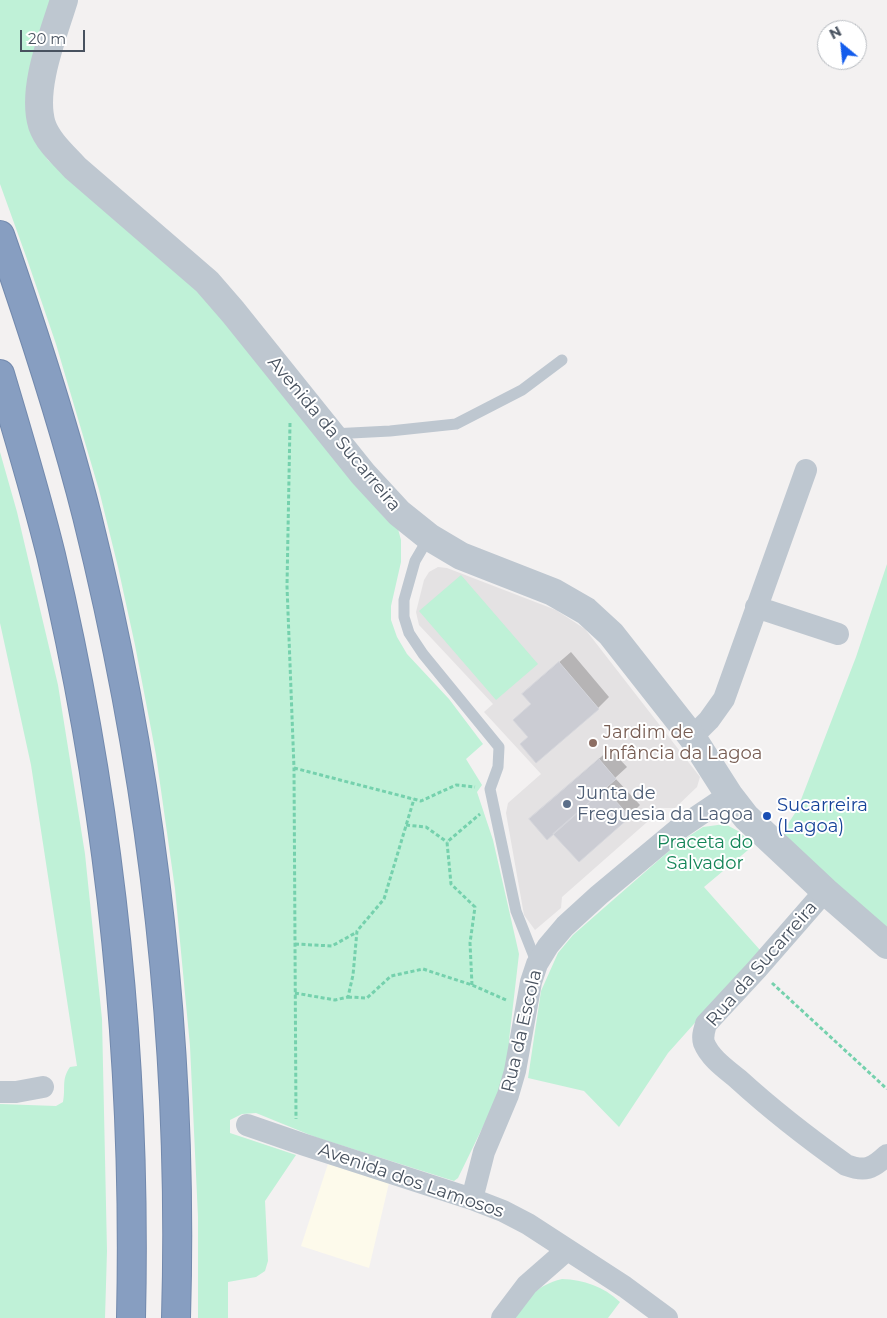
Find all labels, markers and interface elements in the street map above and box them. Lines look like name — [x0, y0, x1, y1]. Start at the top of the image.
scale bar — [22, 20, 88, 52]
north arrow — [817, 20, 867, 70]
text: N — [826, 22, 845, 43]
text: 20 m — [28, 29, 66, 48]
street label: Avenida da Sucarreira — [263, 352, 405, 516]
place label: Jardim de Infância da Lagoa — [603, 722, 762, 764]
marker: Jardim de Infância da Lagoa — [587, 737, 599, 749]
place label: Junta de Freguesia da Lagoa — [577, 783, 753, 826]
place label: Sucarreira (Lagoa) — [777, 795, 868, 838]
marker: Junta de Freguesia da Lagoa — [561, 798, 573, 810]
marker: Sucarreira (Lagoa) — [761, 810, 773, 822]
park label: Praceta do Salvador — [657, 832, 753, 874]
street label: Rua da Sucarreira — [702, 897, 822, 1031]
street label: Rua da Escola — [497, 967, 547, 1095]
street label: Avenida dos Lamosos — [315, 1139, 507, 1223]

